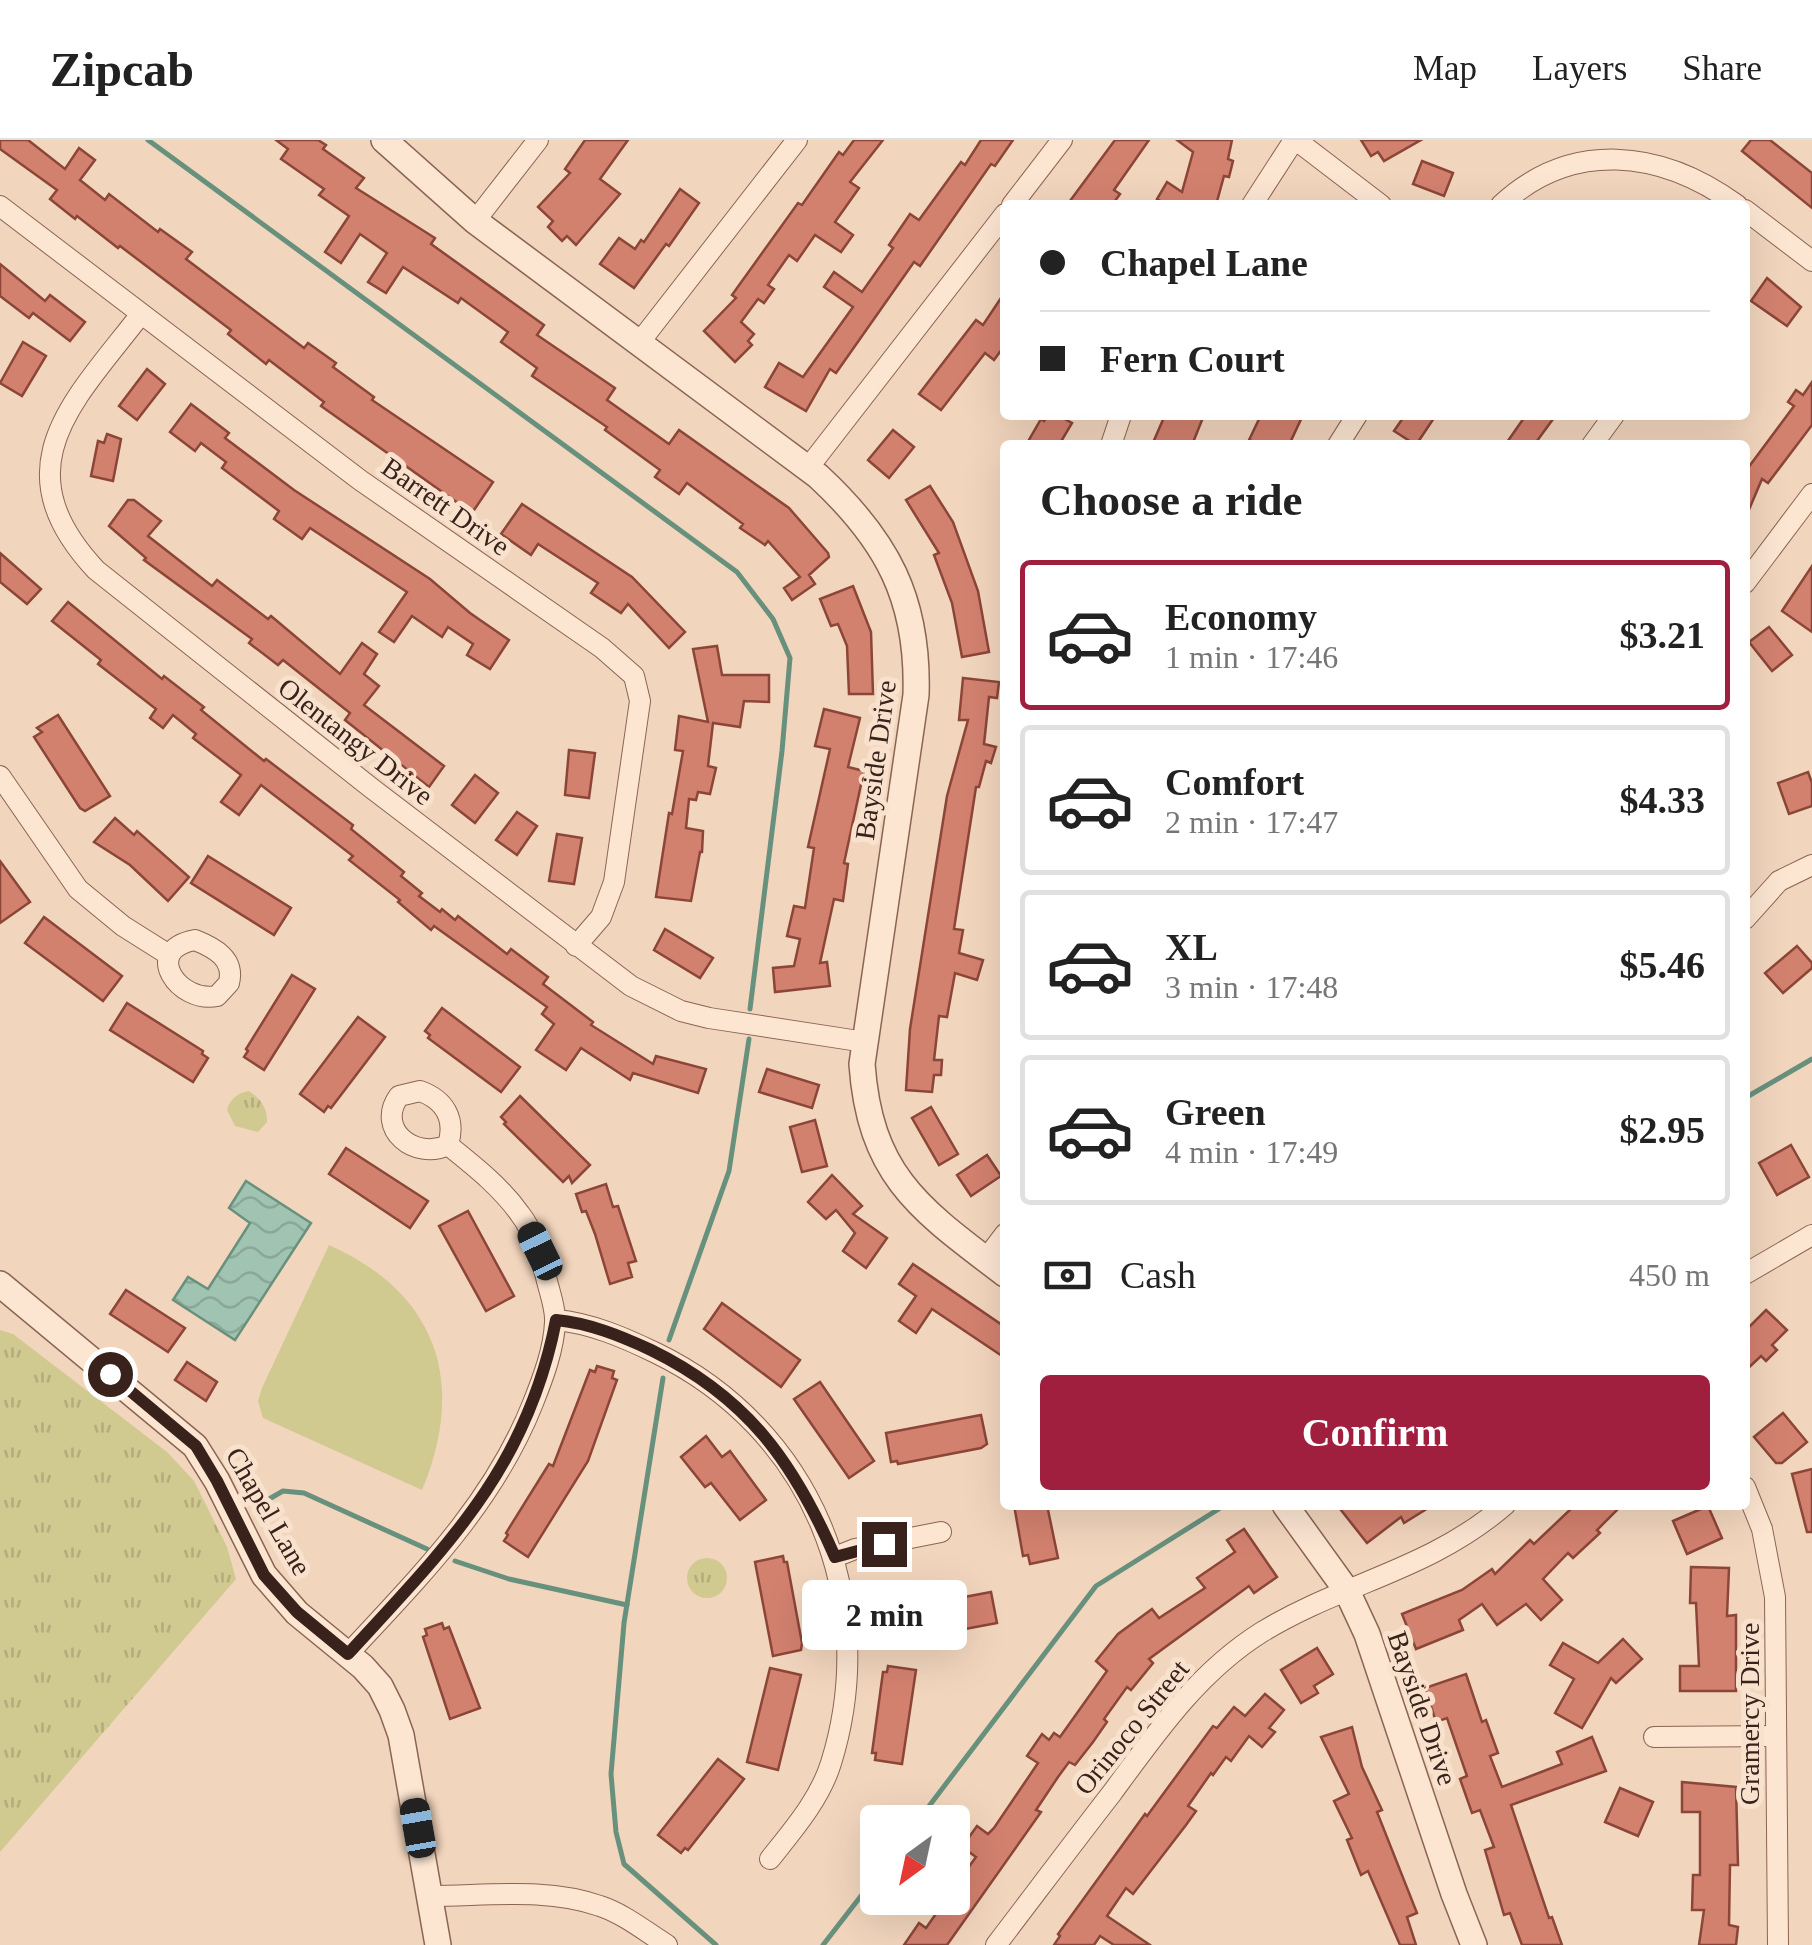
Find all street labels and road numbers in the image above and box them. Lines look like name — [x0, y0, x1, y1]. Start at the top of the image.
street label: Barrett Drive — [376, 451, 515, 562]
street label: Olentangy Drive — [272, 671, 439, 811]
street label: Bayside Drive — [849, 678, 902, 842]
street label: Chapel Lane — [220, 1442, 318, 1581]
street label: Gramercy Drive — [1734, 1623, 1765, 1805]
street label: Bayside Drive — [1382, 1627, 1463, 1789]
street label: Orinoco Street — [1068, 1654, 1195, 1801]

